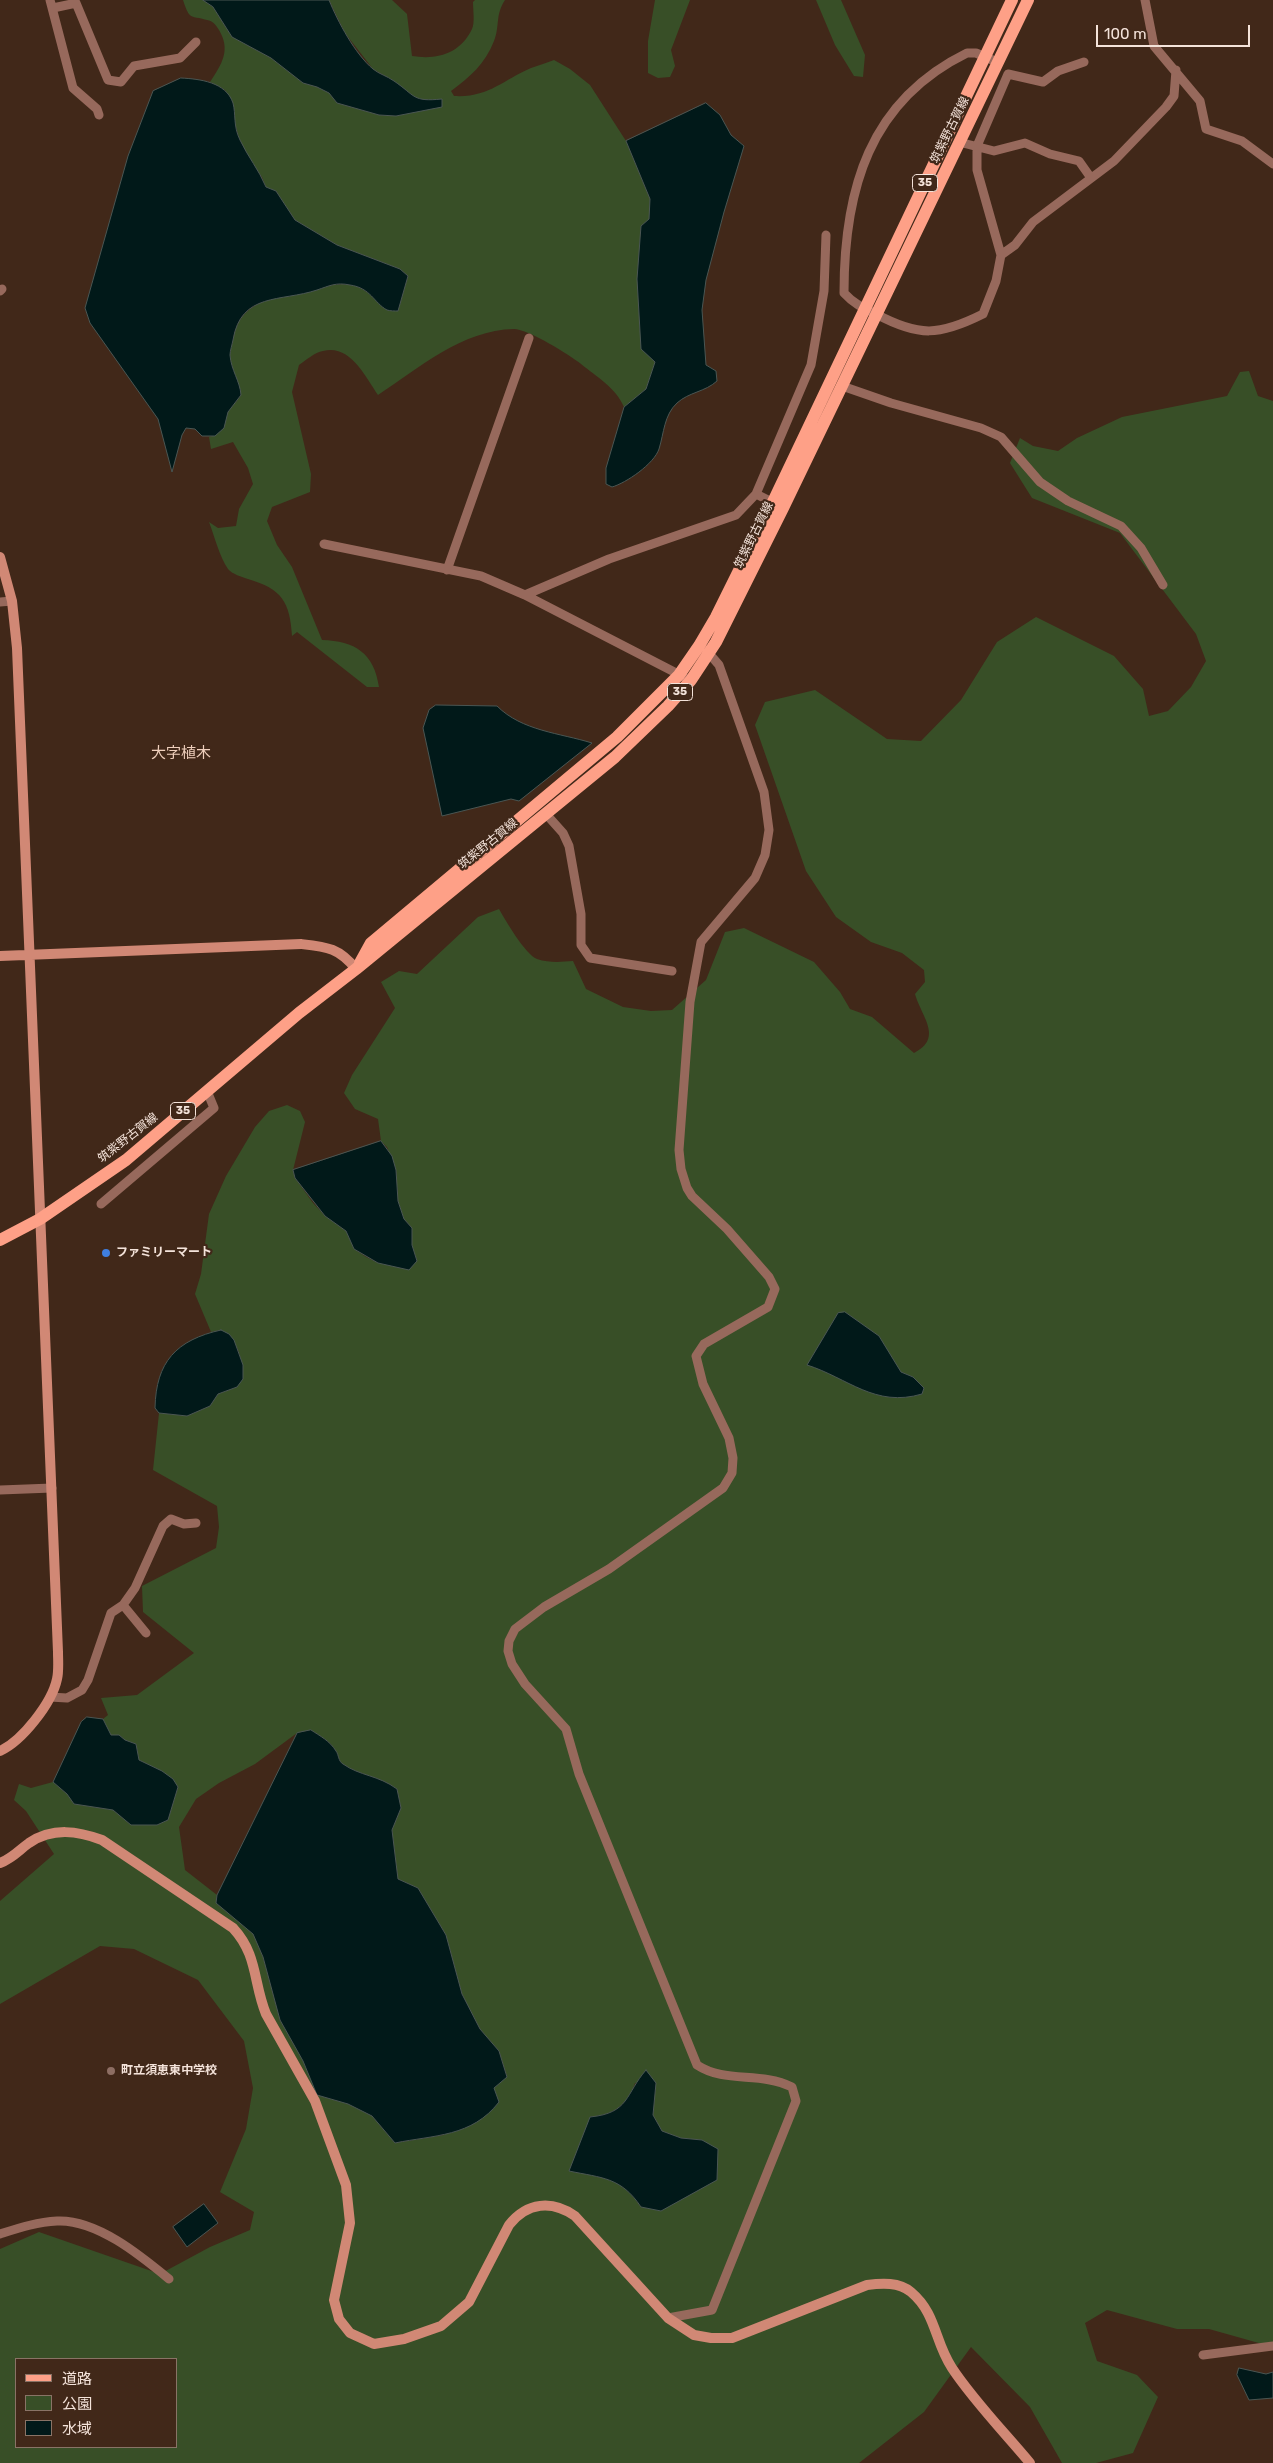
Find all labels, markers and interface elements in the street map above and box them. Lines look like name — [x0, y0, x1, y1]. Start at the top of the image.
scale bar — [1098, 15, 1252, 47]
text: 100 m — [1104, 25, 1146, 43]
street label: 筑紫野古賀線 — [928, 94, 972, 166]
road number: 35 — [912, 174, 938, 192]
street label: 筑紫野古賀線 — [732, 499, 776, 571]
road number: 35 — [668, 684, 692, 700]
district label: 大字植木 — [151, 745, 211, 763]
street label: 筑紫野古賀線 — [455, 816, 521, 872]
road number: 35 — [170, 1102, 196, 1120]
street label: 筑紫野古賀線 — [95, 1110, 161, 1166]
place label: ファミリーマート — [116, 1246, 212, 1260]
marker: ファミリーマート — [100, 1247, 112, 1259]
place label: 町立須恵東中学校 — [121, 2064, 217, 2078]
marker: 町立須恵東中学校 — [105, 2065, 117, 2077]
legend — [15, 2358, 178, 2448]
text: 道路 — [62, 2370, 92, 2388]
text: 公園 — [62, 2395, 92, 2413]
text: 水域 — [62, 2420, 92, 2438]

